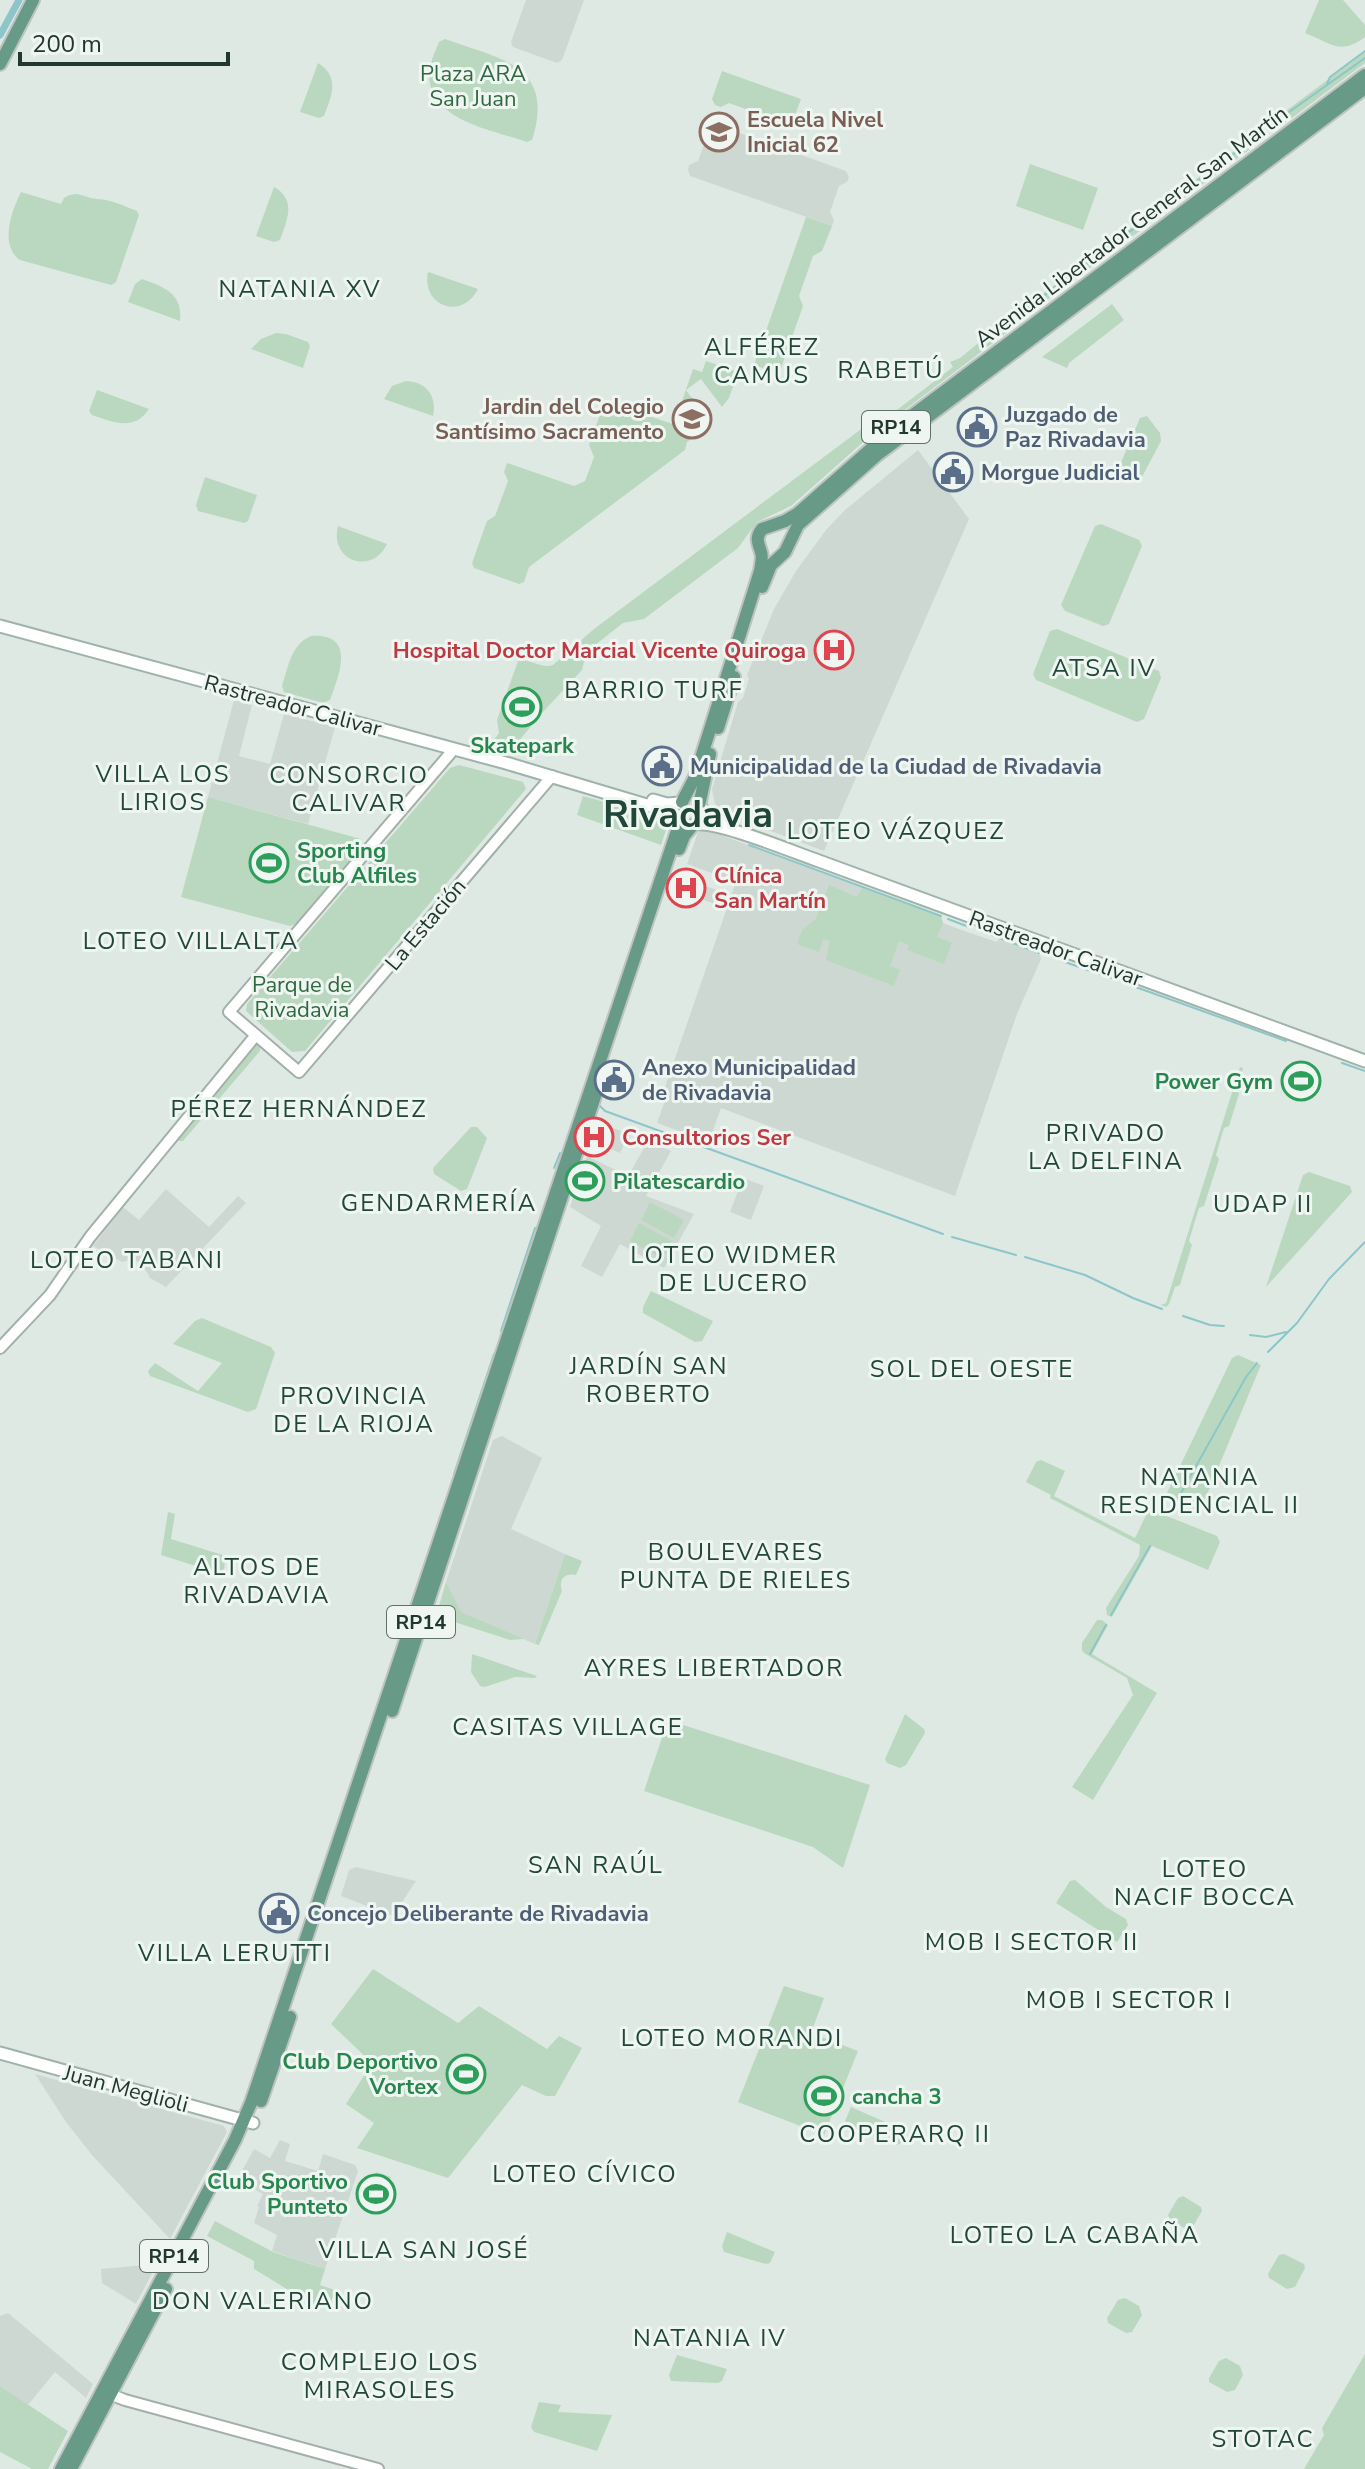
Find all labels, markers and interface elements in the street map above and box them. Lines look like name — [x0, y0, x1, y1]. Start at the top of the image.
scale bar — [20, 16, 228, 66]
text: 200 m — [32, 28, 102, 60]
park label: Plaza ARA San Juan — [420, 59, 526, 114]
street label: Avenida Libertador General San Martín — [969, 99, 1294, 355]
place label: Escuela Nivel Inicial 62 — [747, 105, 883, 160]
school or university icon: Escuela Nivel Inicial 62 — [698, 111, 740, 153]
district label: NATANIA XV — [219, 273, 381, 305]
district label: ALFÉREZ CAMUS — [704, 331, 820, 391]
district label: RABETÚ — [837, 354, 945, 386]
place label: Jardin del Colegio Santísimo Sacramento — [435, 392, 664, 447]
school or university icon: Jardin del Colegio Santísimo Sacramento — [671, 398, 713, 440]
place label: Juzgado de Paz Rivadavia — [1004, 400, 1146, 455]
public building icon: Juzgado de Paz Rivadavia — [956, 406, 998, 448]
road number: RP14 — [862, 411, 930, 443]
public building icon: Morgue Judicial — [932, 451, 974, 493]
place label: Morgue Judicial — [981, 458, 1140, 488]
hospital icon: Hospital Doctor Marcial Vicente Quiroga — [813, 629, 855, 671]
place label: Hospital Doctor Marcial Vicente Quiroga — [393, 636, 806, 666]
district label: ATSA IV — [1052, 652, 1156, 684]
street label: Rastreador Calivar — [201, 668, 385, 744]
district label: BARRIO TURF — [564, 674, 744, 706]
sports icon: Skatepark — [501, 686, 543, 728]
place label: Skatepark — [470, 731, 575, 761]
public building icon: Municipalidad de la Ciudad de Rivadavia — [641, 745, 683, 787]
place label: Municipalidad de la Ciudad de Rivadavia — [690, 752, 1102, 782]
district label: VILLA LOS LIRIOS — [94, 758, 231, 818]
district label: CONSORCIO CALIVAR — [269, 759, 429, 819]
district label: Rivadavia — [603, 789, 773, 840]
district label: LOTEO VÁZQUEZ — [787, 815, 1005, 847]
place label: Sporting Club Alfiles — [297, 836, 417, 891]
sports icon: Sporting Club Alfiles — [248, 842, 290, 884]
place label: Clínica San Martín — [714, 861, 826, 916]
hospital icon: Clínica San Martín — [665, 867, 707, 909]
street label: La Estación — [378, 872, 473, 977]
street label: Rastreador Calivar — [965, 904, 1147, 994]
district label: LOTEO VILLALTA — [83, 925, 299, 957]
park label: Parque de Rivadavia — [252, 970, 352, 1025]
place label: Anexo Municipalidad de Rivadavia — [642, 1053, 856, 1108]
public building icon: Anexo Municipalidad de Rivadavia — [593, 1059, 635, 1101]
sports icon: Power Gym — [1280, 1060, 1322, 1102]
place label: Power Gym — [1155, 1067, 1273, 1097]
district label: PÉREZ HERNÁNDEZ — [171, 1093, 427, 1125]
hospital icon: Consultorios Ser — [573, 1116, 615, 1158]
district label: PRIVADO LA DELFINA — [1028, 1117, 1184, 1177]
place label: Consultorios Ser — [622, 1123, 791, 1153]
sports icon: Pilatescardio — [564, 1160, 606, 1202]
place label: Pilatescardio — [613, 1167, 745, 1197]
district label: GENDARMERÍA — [341, 1187, 537, 1219]
district label: UDAP II — [1213, 1188, 1313, 1220]
district label: LOTEO WIDMER DE LUCERO — [630, 1239, 838, 1299]
district label: LOTEO TABANI — [30, 1244, 224, 1276]
district label: JARDÍN SAN ROBERTO — [568, 1350, 729, 1410]
district label: SOL DEL OESTE — [870, 1353, 1074, 1385]
district label: PROVINCIA DE LA RIOJA — [273, 1380, 435, 1440]
district label: NATANIA RESIDENCIAL II — [1100, 1461, 1300, 1521]
district label: BOULEVARES PUNTA DE RIELES — [620, 1536, 852, 1596]
district label: ALTOS DE RIVADAVIA — [184, 1551, 330, 1611]
road number: RP14 — [387, 1606, 455, 1638]
district label: AYRES LIBERTADOR — [584, 1652, 844, 1684]
district label: CASITAS VILLAGE — [452, 1711, 684, 1743]
district label: SAN RAÚL — [528, 1849, 664, 1881]
district label: LOTEO NACIF BOCCA — [1114, 1853, 1296, 1913]
public building icon: Concejo Deliberante de Rivadavia — [258, 1892, 300, 1934]
place label: Concejo Deliberante de Rivadavia — [307, 1899, 649, 1929]
district label: MOB I SECTOR II — [925, 1926, 1139, 1958]
district label: VILLA LERUTTI — [137, 1937, 332, 1969]
district label: MOB I SECTOR I — [1026, 1984, 1232, 2016]
district label: LOTEO MORANDI — [621, 2022, 843, 2054]
place label: Club Deportivo Vortex — [282, 2047, 439, 2102]
sports icon: Club Deportivo Vortex — [445, 2053, 487, 2095]
street label: Juan Meglioli — [59, 2058, 192, 2120]
sports icon: cancha 3 — [803, 2075, 845, 2117]
place label: cancha 3 — [852, 2082, 942, 2112]
district label: COOPERARQ II — [799, 2118, 991, 2150]
district label: LOTEO CÍVICO — [492, 2158, 678, 2190]
place label: Club Sportivo Punteto — [207, 2167, 348, 2222]
sports icon: Club Sportivo Punteto — [355, 2173, 397, 2215]
district label: LOTEO LA CABAÑA — [950, 2219, 1200, 2251]
district label: VILLA SAN JOSÉ — [318, 2234, 530, 2266]
road number: RP14 — [140, 2240, 208, 2272]
district label: DON VALERIANO — [152, 2285, 374, 2317]
district label: NATANIA IV — [633, 2322, 787, 2354]
district label: COMPLEJO LOS MIRASOLES — [281, 2346, 479, 2406]
district label: STOTAC — [1211, 2423, 1315, 2455]

